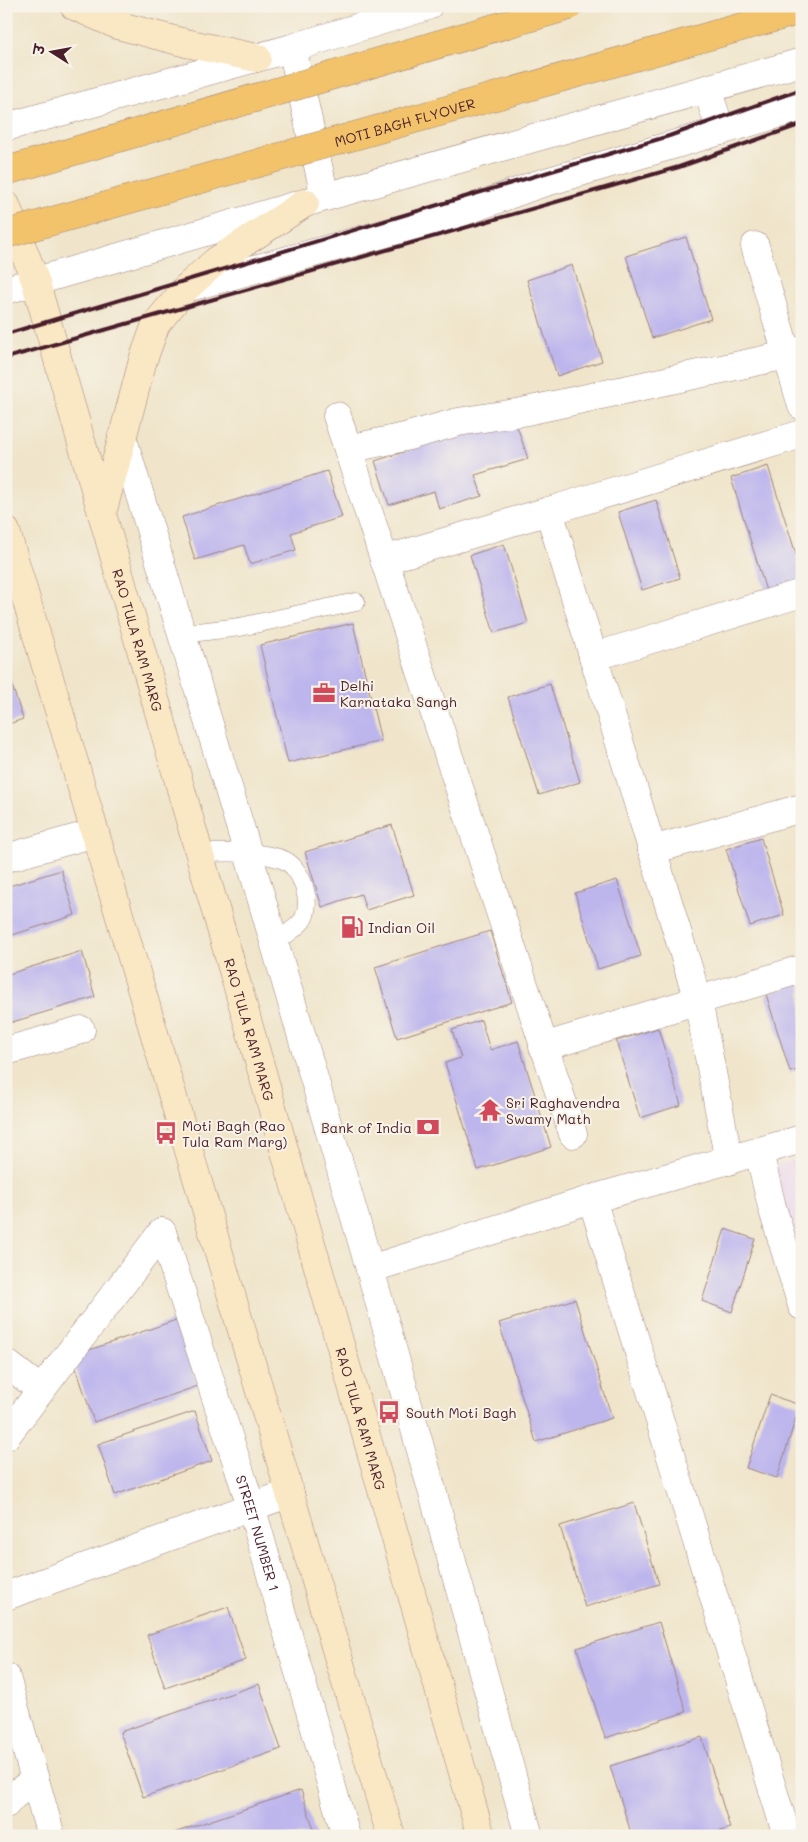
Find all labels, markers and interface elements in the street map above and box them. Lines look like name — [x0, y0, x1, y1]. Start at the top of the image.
north arrow — [28, 28, 78, 78]
text: उ — [28, 41, 49, 58]
street label: MOTI BAGH FLYOVER — [332, 93, 477, 151]
street label: RAO TULA RAM MARG — [109, 567, 168, 714]
place label: Delhi Karnataka Sangh — [340, 676, 457, 711]
office icon: Delhi Karnataka Sangh — [311, 680, 337, 706]
fuel station icon: Indian Oil — [339, 914, 365, 940]
place label: Indian Oil — [368, 918, 435, 937]
street label: RAO TULA RAM MARG — [220, 956, 279, 1103]
place label: Sri Raghavendra Swamy Math — [506, 1093, 621, 1128]
temple icon: Sri Raghavendra Swamy Math — [477, 1097, 503, 1123]
bank icon: Bank of India — [415, 1114, 441, 1140]
place label: Moti Bagh (Rao Tula Ram Marg) — [182, 1116, 288, 1151]
place label: Bank of India — [321, 1118, 412, 1137]
bus stop icon: Moti Bagh (Rao Tula Ram Marg) — [153, 1120, 179, 1146]
street label: RAO TULA RAM MARG — [332, 1345, 391, 1492]
bus stop icon: South Moti Bagh — [376, 1399, 402, 1425]
place label: South Moti Bagh — [406, 1403, 516, 1422]
street label: STREET NUMBER 1 — [232, 1472, 285, 1593]

